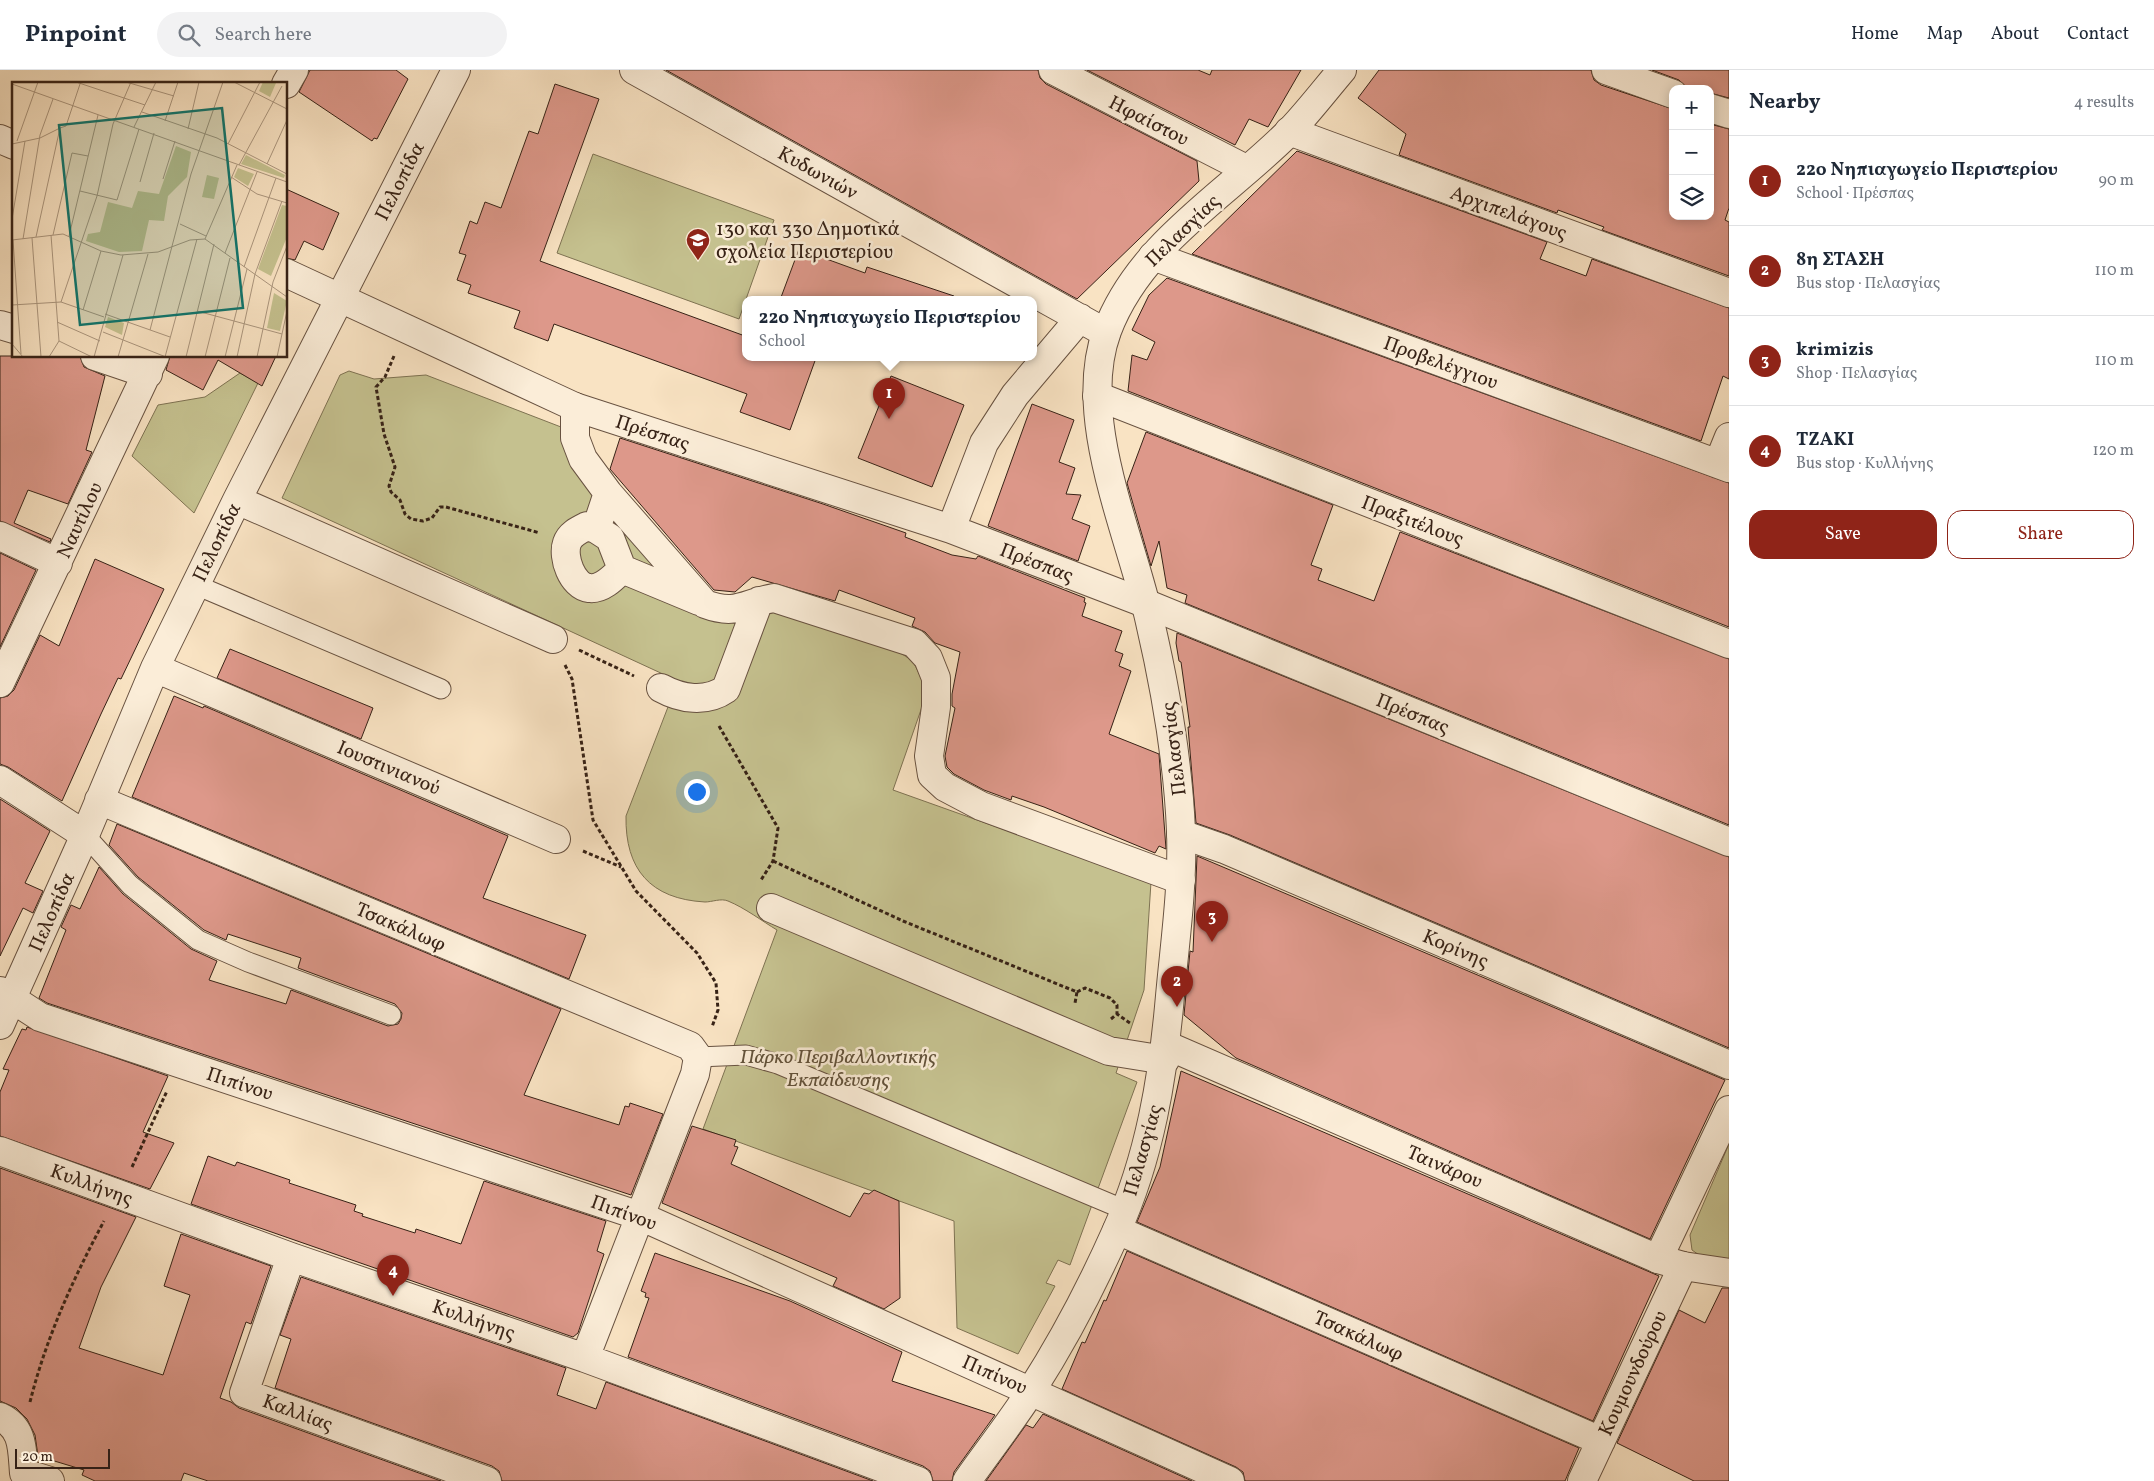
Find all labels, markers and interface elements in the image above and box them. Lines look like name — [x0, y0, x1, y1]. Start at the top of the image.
search box — [157, 12, 507, 57]
text: Pinpoint — [25, 18, 127, 52]
icon: search — [175, 21, 203, 49]
text: Search here — [215, 22, 312, 48]
text: Home — [1851, 22, 1899, 47]
text: Map — [1927, 22, 1963, 47]
text: About — [1991, 22, 2039, 47]
text: Contact — [2067, 22, 2129, 47]
inset map — [12, 82, 288, 358]
map controls — [1669, 85, 1714, 220]
button: + — [1669, 85, 1714, 130]
text: Nearby — [1749, 88, 1820, 117]
street label: Ηφαίστου — [1103, 90, 1193, 154]
text: 4 results — [2074, 92, 2134, 114]
button: − — [1669, 130, 1714, 175]
street label: Πελοπίδα — [369, 138, 433, 226]
street label: Κυδωνιών — [772, 140, 862, 207]
text: 22ο Νηπιαγωγείο Περιστερίου — [1796, 157, 2058, 183]
text: 1 — [1762, 170, 1768, 192]
text: 90 m — [2098, 170, 2134, 192]
button: layers — [1669, 175, 1714, 220]
street label: Αρχιπελάγους — [1446, 180, 1571, 248]
text: School · Πρέσπας — [1796, 183, 1914, 205]
street label: Πελασγίας — [1140, 189, 1227, 274]
place label: 13ο και 33ο Δημοτικά σχολεία Περιστερίου — [716, 216, 900, 267]
school or university icon: 13ο και 33ο Δημοτικά σχολεία Περιστερίου — [685, 227, 711, 261]
text: 8η ΣΤΑΣΗ — [1796, 247, 1884, 273]
text: 2 — [1761, 260, 1769, 282]
text: 110 m — [2095, 260, 2134, 282]
text: Bus stop · Πελασγίας — [1796, 273, 1940, 295]
popup — [742, 296, 1037, 361]
text: 22ο Νηπιαγωγείο Περιστερίου — [759, 305, 1020, 331]
street label: Προβελέγγιου — [1379, 330, 1502, 398]
text: School — [759, 331, 805, 353]
text: krimizis — [1796, 337, 1874, 363]
text: 3 — [1761, 350, 1769, 372]
text: 110 m — [2095, 350, 2134, 372]
text: Shop · Πελασγίας — [1796, 363, 1917, 385]
pin: 1 — [873, 378, 905, 419]
street label: Πρέσπας — [611, 409, 693, 459]
text: ΤΖΑΚΙ — [1796, 427, 1854, 453]
text: 4 — [1760, 440, 1770, 462]
text: 120 m — [2092, 440, 2134, 462]
text: Bus stop · Κυλλήνης — [1796, 453, 1934, 475]
street label: Ναυτίλου — [51, 478, 111, 564]
street label: Πραξιτέλους — [1357, 490, 1467, 554]
street label: Πελοπίδα — [187, 499, 249, 587]
button: Save — [1749, 510, 1937, 559]
button: Share — [1947, 510, 2134, 559]
street label: Πρέσπας — [995, 537, 1077, 591]
street label: Πρέσπας — [1371, 687, 1453, 742]
street label: Πελασγίας — [1155, 700, 1195, 797]
street label: Ιουστινιανού — [332, 735, 444, 803]
your location — [684, 779, 710, 805]
street label: Πελοπίδα — [23, 868, 83, 957]
street label: Τσακάλωφ — [351, 896, 450, 959]
pin: 3 — [1196, 901, 1228, 942]
street label: Κορίνης — [1418, 923, 1493, 976]
pin: 2 — [1161, 966, 1193, 1007]
park label: Πάρκο Περιβαλλοντικής Εκπαίδευσης — [740, 1044, 936, 1095]
street label: Πιπίνου — [202, 1061, 276, 1109]
street label: Πελασγίας — [1117, 1101, 1170, 1200]
street label: Ταινάρου — [1402, 1139, 1487, 1196]
street label: Κυλλήνης — [46, 1158, 137, 1214]
street label: Πιπίνου — [586, 1189, 660, 1239]
pin: 4 — [377, 1255, 409, 1296]
street label: Κυλλήνης — [428, 1294, 519, 1348]
street label: Τσακάλωφ — [1309, 1305, 1408, 1369]
street label: Κουμουνδούρου — [1593, 1307, 1675, 1441]
street label: Πιπίνου — [957, 1349, 1031, 1403]
street label: Καλλίας — [258, 1388, 337, 1440]
scale bar — [15, 1446, 110, 1469]
text: 20 m — [22, 1448, 53, 1467]

